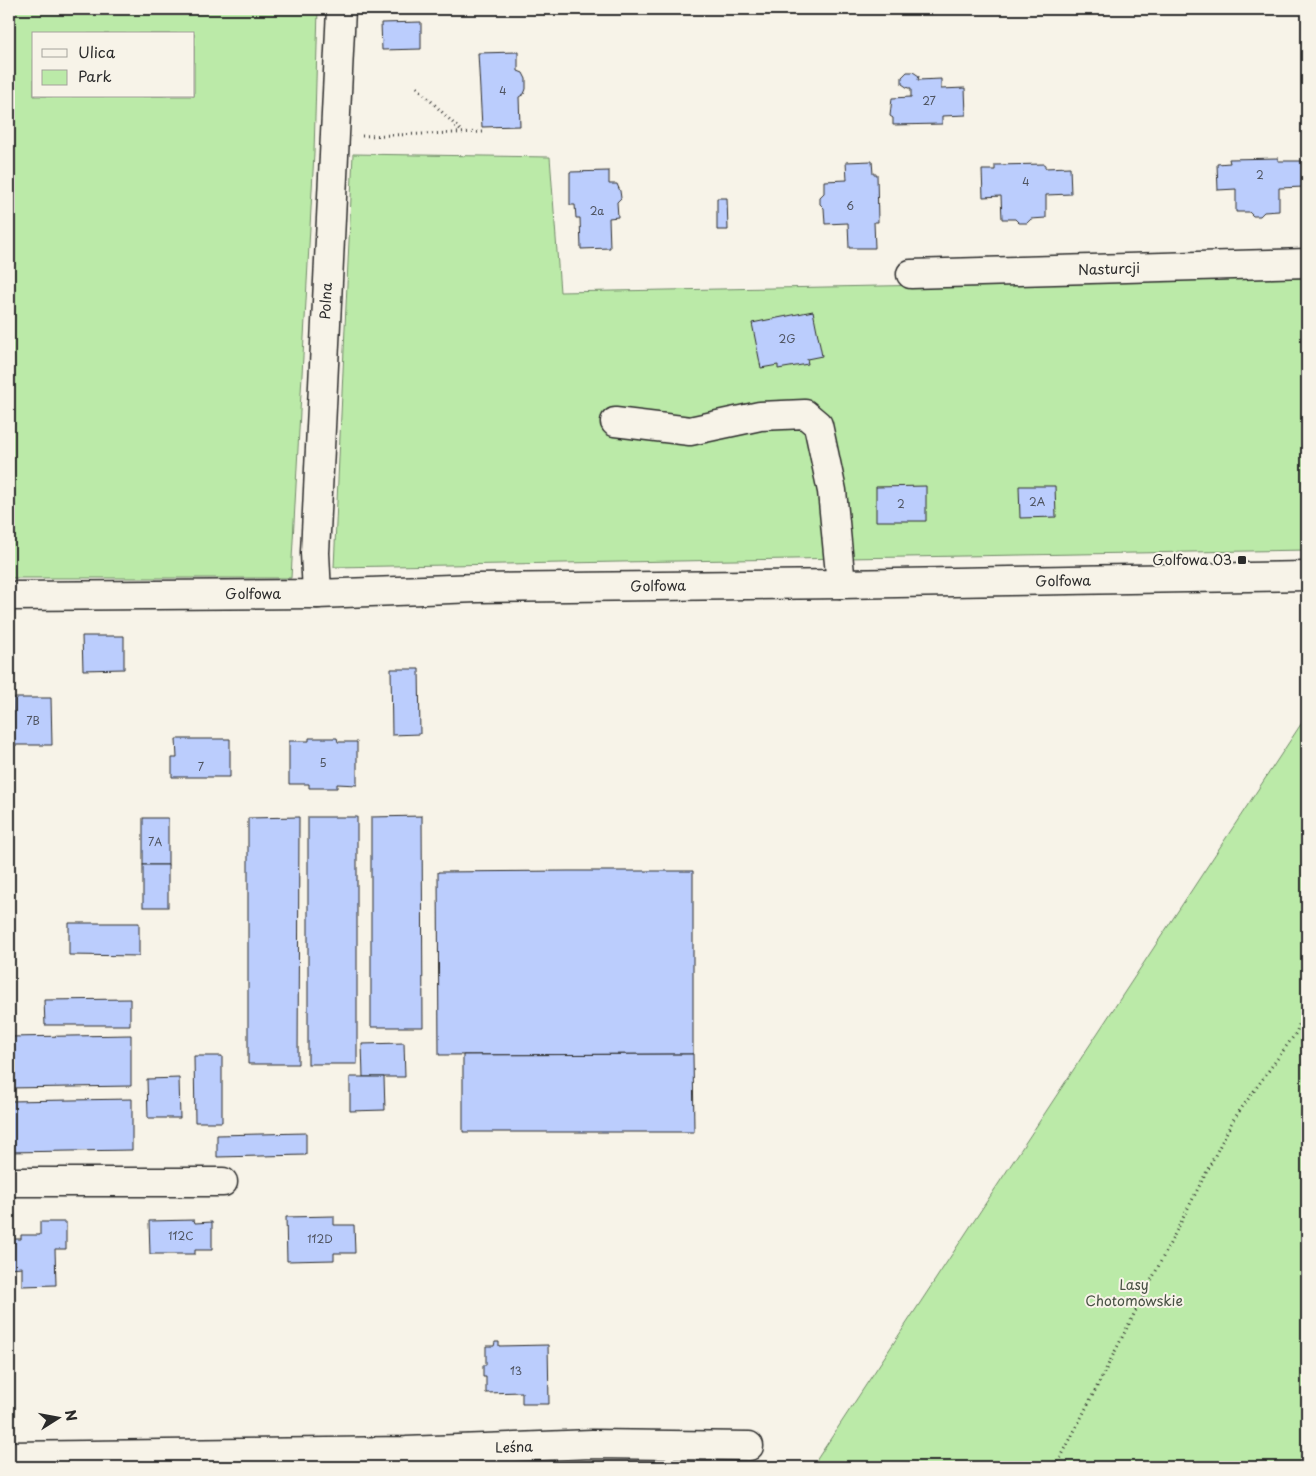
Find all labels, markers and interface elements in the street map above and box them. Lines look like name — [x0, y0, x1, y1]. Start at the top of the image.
legend — [32, 32, 195, 98]
text: Ulica — [78, 40, 116, 63]
text: Park — [78, 64, 112, 87]
house number: 4 — [499, 82, 507, 99]
house number: 27 — [922, 92, 936, 109]
house number: 2 — [1256, 166, 1264, 183]
house number: 4 — [1022, 173, 1030, 190]
house number: 6 — [846, 197, 854, 214]
house number: 2a — [590, 202, 604, 219]
street label: Nasturcji — [1078, 257, 1140, 280]
street label: Polna — [314, 282, 337, 320]
house number: 2G — [778, 330, 796, 347]
house number: 2A — [1029, 493, 1046, 510]
house number: 2 — [897, 495, 905, 512]
place label: Golfowa 03 — [1152, 549, 1232, 570]
marker: Golfowa 03 — [1236, 554, 1248, 566]
street label: Golfowa — [1035, 570, 1091, 591]
street label: Golfowa — [630, 575, 686, 596]
street label: Golfowa — [225, 583, 281, 604]
house number: 7B — [26, 712, 40, 729]
house number: 5 — [319, 754, 327, 771]
house number: 7 — [198, 758, 204, 775]
house number: 7A — [148, 833, 162, 850]
house number: 112C — [168, 1227, 194, 1244]
house number: 112D — [307, 1230, 333, 1247]
park label: Lasy Chotomowskie — [1085, 1274, 1183, 1311]
house number: 13 — [510, 1362, 522, 1379]
north arrow — [32, 1394, 82, 1444]
text: N — [60, 1408, 83, 1423]
street label: Leśna — [495, 1435, 534, 1458]

